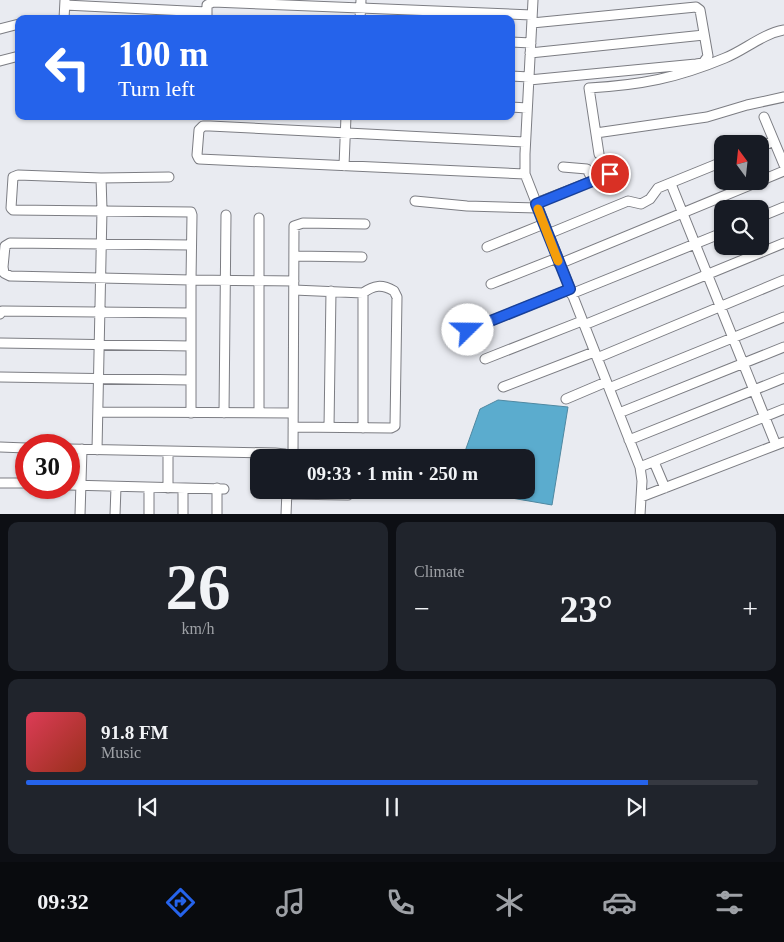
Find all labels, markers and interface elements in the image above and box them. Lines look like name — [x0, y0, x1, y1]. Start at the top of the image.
icon: left — [35, 35, 100, 100]
text: 100 m — [118, 35, 208, 74]
text: Turn left — [118, 76, 195, 101]
north arrow — [714, 135, 769, 190]
map controls — [714, 135, 769, 255]
pin — [589, 153, 631, 195]
icon: arrive — [596, 160, 624, 188]
button: search — [714, 200, 769, 255]
position arrow — [441, 303, 493, 355]
speed limit sign: 30 — [15, 434, 80, 499]
text: 09:33 · 1 min · 250 m — [307, 463, 478, 484]
text: 26 — [166, 551, 231, 623]
text: Climate — [414, 563, 465, 580]
text: 23° — [559, 588, 613, 630]
text: − — [414, 593, 430, 624]
text: + — [742, 593, 758, 624]
text: km/h — [182, 620, 214, 637]
text: 91.8 FM — [101, 722, 169, 743]
text: Music — [101, 744, 141, 761]
icon: previous — [134, 793, 162, 821]
icon: pause — [378, 793, 406, 821]
icon: next — [622, 793, 650, 821]
icon: directions — [163, 885, 198, 920]
icon: music — [273, 885, 308, 920]
icon: phone — [383, 885, 418, 920]
icon: climate — [492, 885, 527, 920]
icon: car — [602, 885, 637, 920]
icon: filters — [712, 885, 747, 920]
text: 09:32 — [37, 889, 89, 914]

